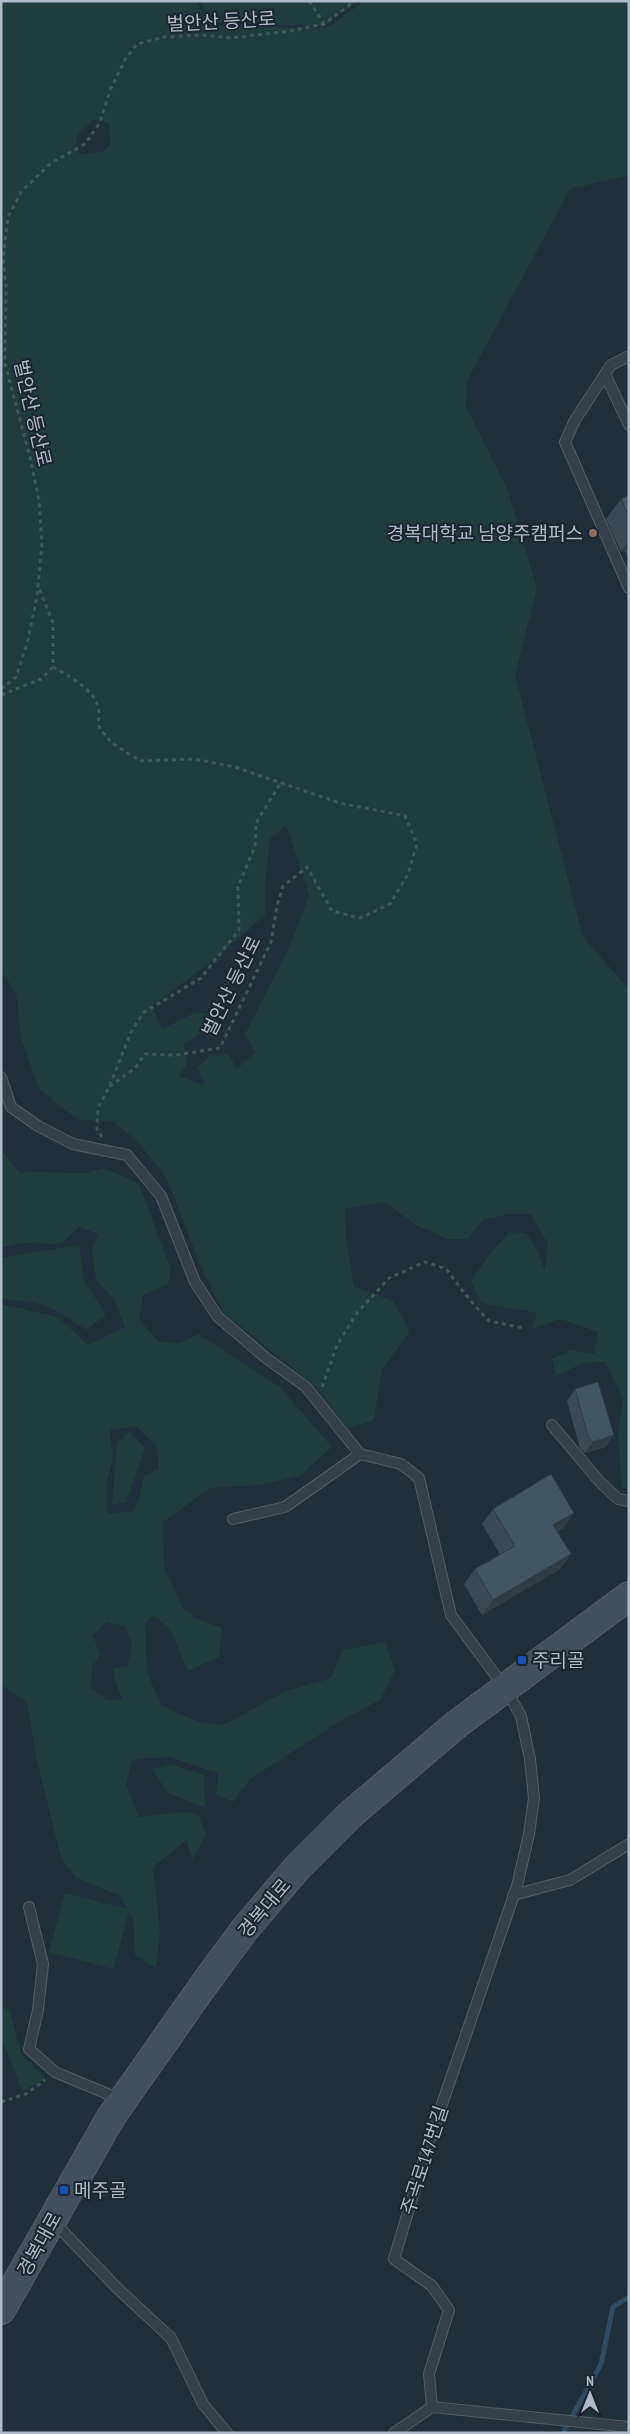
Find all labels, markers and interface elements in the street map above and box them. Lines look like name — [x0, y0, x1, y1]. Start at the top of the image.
street label: 벌안산 등산로 — [166, 6, 276, 36]
street label: 벌안산 등산로 — [9, 357, 57, 469]
place label: 경복대학교 남양주캠퍼스 — [387, 521, 583, 545]
marker: 경복대학교 남양주캠퍼스 — [587, 527, 599, 539]
street label: 벌안산 등산로 — [196, 932, 266, 1040]
place label: 주리골 — [532, 1648, 584, 1672]
marker: 주리골 — [516, 1654, 528, 1666]
street label: 경복대로 — [232, 1874, 296, 1942]
street label: 주곡로147번길 — [395, 2103, 453, 2217]
place label: 메주골 — [74, 2178, 126, 2202]
marker: 메주골 — [58, 2184, 70, 2196]
street label: 경복대로 — [12, 2208, 66, 2280]
north arrow — [565, 2369, 615, 2419]
text: N — [586, 2372, 594, 2390]

